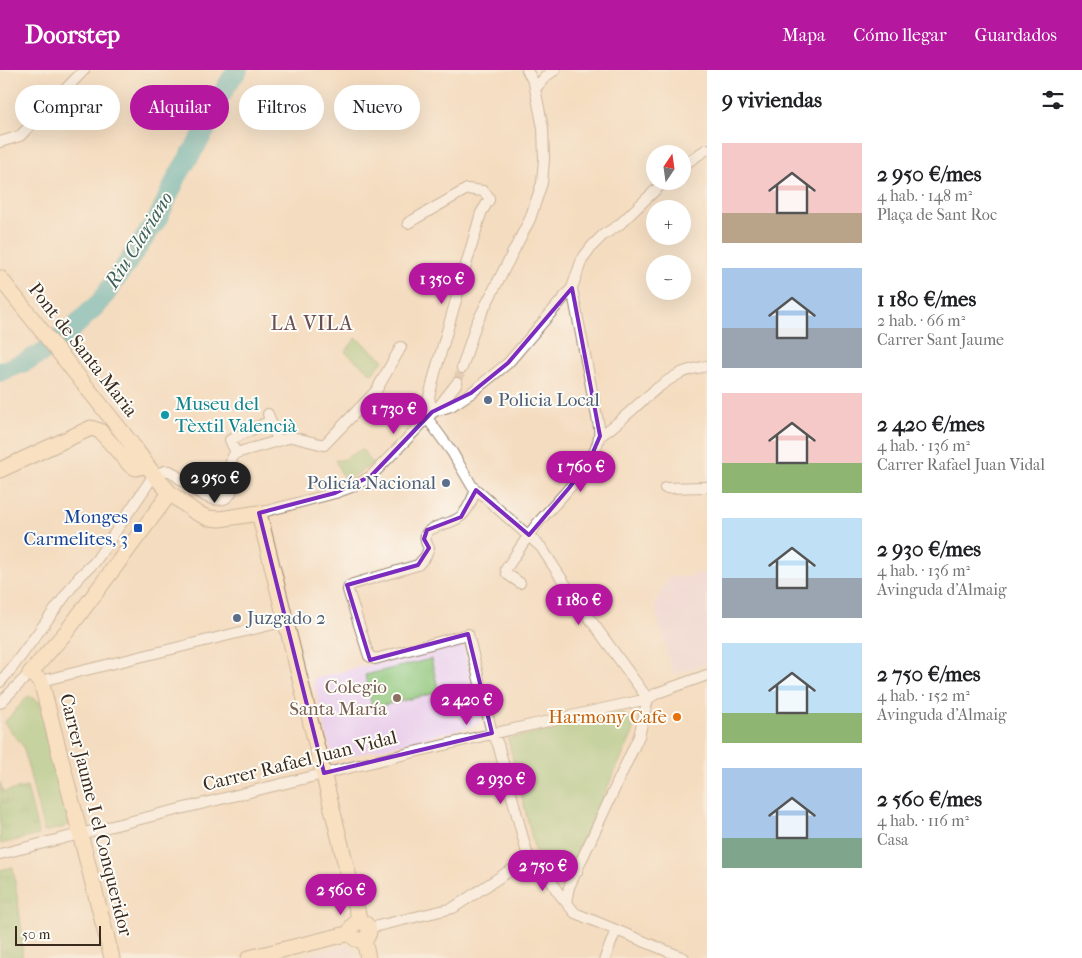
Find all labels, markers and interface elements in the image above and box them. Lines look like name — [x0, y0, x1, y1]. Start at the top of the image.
text: Doorstep — [25, 21, 120, 49]
text: Mapa — [782, 25, 825, 46]
text: Cómo llegar — [853, 25, 947, 46]
text: Guardados — [975, 25, 1057, 46]
chip: Comprar — [15, 85, 120, 130]
chip: Alquilar — [130, 85, 229, 130]
chip: Filtros — [239, 85, 324, 130]
chip: Nuevo — [334, 85, 420, 130]
icon: filters — [1039, 86, 1067, 114]
text: 9 viviendas — [722, 88, 822, 112]
north arrow — [646, 145, 691, 190]
map controls — [646, 145, 691, 300]
text: 2 950 €/mes — [877, 162, 982, 186]
icon: home — [762, 163, 822, 223]
text: 4 hab. · 148 m² — [877, 186, 972, 205]
water label: Riu Clariano — [99, 188, 178, 294]
button: + — [646, 200, 691, 245]
text: Plaça de Sant Roc — [877, 205, 997, 224]
button: − — [646, 255, 691, 300]
pin: 1 350 € — [396, 262, 488, 305]
text: 1 350 € — [420, 269, 464, 288]
street label: Pont de Santa Maria — [24, 279, 142, 422]
text: 1 180 €/mes — [877, 287, 976, 311]
icon: home — [762, 288, 822, 348]
text: 2 hab. · 66 m² — [877, 311, 965, 330]
district label: LA VILA — [271, 312, 353, 335]
text: Carrer Sant Jaume — [877, 330, 1004, 349]
place label: Policia Local — [498, 389, 600, 411]
pin: 1 730 € — [348, 392, 440, 435]
place label: Museu del Tèxtil Valencià — [175, 393, 297, 437]
marker: Policia Local — [482, 394, 494, 406]
text: 1 730 € — [371, 399, 417, 418]
marker: Museu del Tèxtil Valencià — [159, 409, 171, 421]
text: 2 420 €/mes — [877, 412, 985, 436]
icon: home — [762, 413, 822, 473]
text: 4 hab. · 136 m² — [877, 436, 970, 455]
pin: 1 760 € — [535, 450, 627, 493]
text: Carrer Rafael Juan Vidal — [877, 455, 1045, 474]
text: 1 760 € — [557, 457, 605, 476]
pin: 2 950 € — [169, 462, 261, 504]
text: 2 950 € — [191, 468, 239, 487]
place label: Policía Nacional — [307, 472, 436, 494]
marker: Policía Nacional — [440, 477, 452, 489]
place label: Monges Carmelites, 3 — [24, 506, 128, 550]
marker: Monges Carmelites, 3 — [132, 522, 144, 534]
text: 2 930 €/mes — [877, 537, 981, 561]
icon: home — [762, 538, 822, 598]
text: 4 hab. · 136 m² — [877, 561, 970, 580]
text: Avinguda d'Almaig — [877, 580, 1007, 599]
pin: 1 180 € — [533, 584, 625, 626]
text: 1 180 € — [557, 590, 601, 609]
place label: Juzgado 2 — [245, 607, 326, 629]
marker: Juzgado 2 — [231, 612, 243, 624]
text: 2 750 €/mes — [877, 662, 981, 686]
icon: home — [762, 663, 822, 723]
place label: Colegio Santa María — [289, 676, 387, 720]
pin: 2 420 € — [421, 684, 513, 726]
text: 4 hab. · 152 m² — [877, 686, 970, 705]
text: 2 420 € — [441, 690, 493, 709]
street label: Carrer Jaume I el Conqueridor — [55, 691, 137, 940]
marker: Colegio Santa María — [391, 692, 403, 704]
text: Avinguda d'Almaig — [877, 705, 1007, 724]
place label: Harmony Cafe — [548, 706, 667, 728]
marker: Harmony Cafe — [671, 711, 683, 723]
street label: Carrer Rafael Juan Vidal — [201, 726, 399, 796]
pin: 2 930 € — [455, 762, 547, 805]
text: 2 930 € — [477, 769, 525, 788]
text: 2 560 €/mes — [877, 787, 982, 811]
icon: home — [762, 788, 822, 848]
text: 4 hab. · 116 m² — [877, 811, 969, 830]
text: Casa — [877, 830, 908, 849]
pin: 2 750 € — [497, 850, 589, 892]
text: 2 750 € — [519, 856, 567, 875]
pin: 2 560 € — [295, 874, 387, 916]
text: 2 560 € — [317, 880, 366, 899]
scale bar — [15, 923, 101, 946]
text: 50 m — [22, 926, 50, 943]

